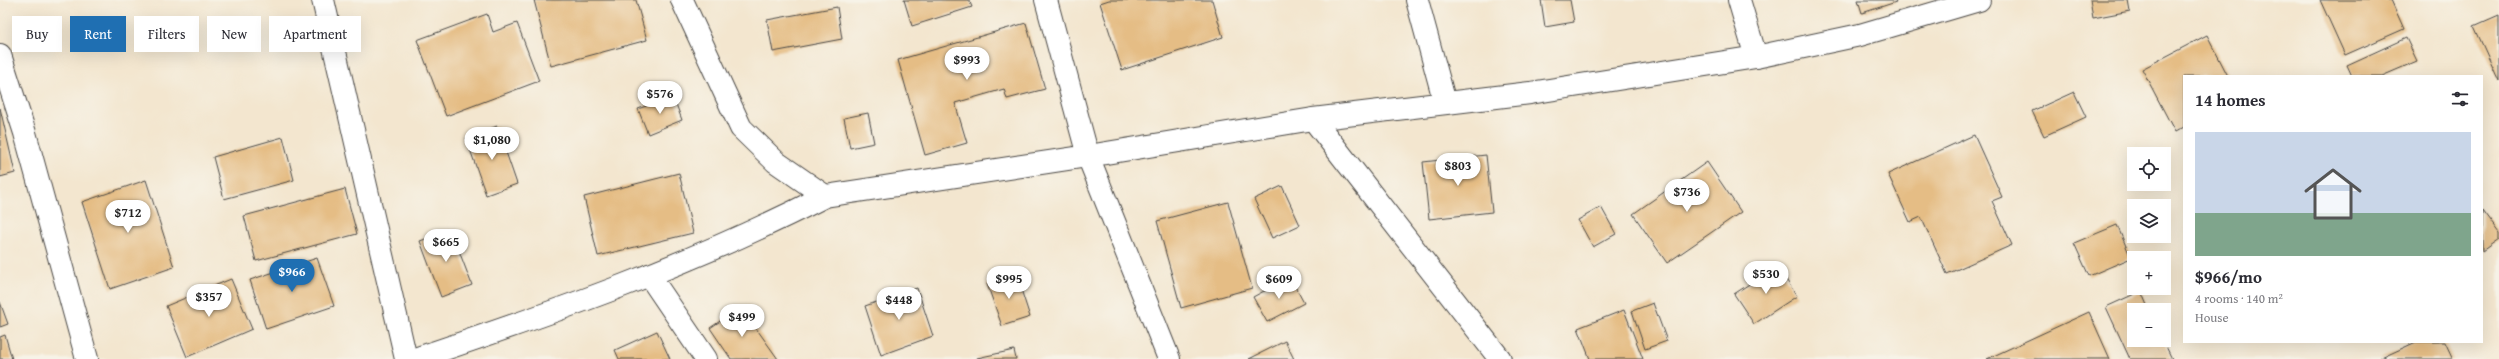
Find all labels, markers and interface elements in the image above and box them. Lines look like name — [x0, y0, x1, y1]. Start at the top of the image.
chip: Buy — [12, 16, 62, 52]
chip: Rent — [70, 16, 126, 52]
chip: Filters — [134, 16, 199, 52]
chip: New — [207, 16, 261, 52]
chip: Apartment — [269, 16, 361, 52]
pin: $993 — [943, 47, 991, 81]
text: $993 — [954, 50, 980, 69]
pin: $576 — [636, 81, 684, 115]
text: $576 — [647, 84, 673, 103]
text: 14 homes — [2195, 87, 2266, 112]
icon: filters — [2449, 88, 2471, 110]
pin: $1,080 — [459, 127, 525, 161]
text: $1,080 — [473, 130, 511, 149]
map controls — [2127, 147, 2171, 347]
button: locate — [2127, 147, 2171, 191]
pin: $803 — [1434, 153, 1482, 187]
text: $803 — [1445, 156, 1471, 175]
icon: home — [2297, 158, 2369, 230]
pin: $736 — [1663, 179, 1711, 213]
text: $736 — [1674, 182, 1700, 201]
button: layers — [2127, 199, 2171, 243]
pin: $712 — [104, 200, 152, 234]
text: $712 — [115, 203, 141, 222]
pin: $665 — [422, 229, 470, 263]
text: $665 — [433, 232, 459, 251]
button: + — [2127, 251, 2171, 295]
pin: $966 — [268, 259, 316, 293]
pin: $530 — [1742, 261, 1790, 295]
text: $966 — [279, 262, 305, 281]
text: $530 — [1753, 264, 1779, 283]
text: $966/mo — [2195, 264, 2262, 289]
pin: $995 — [985, 266, 1033, 300]
pin: $609 — [1255, 266, 1303, 300]
text: $995 — [996, 269, 1022, 288]
text: $609 — [1266, 269, 1292, 288]
pin: $357 — [185, 284, 233, 318]
text: $357 — [196, 287, 222, 306]
pin: $448 — [875, 287, 923, 321]
text: 4 rooms · 140 m² — [2195, 289, 2283, 308]
text: $448 — [886, 290, 912, 309]
button: − — [2127, 303, 2171, 347]
pin: $499 — [718, 304, 766, 338]
text: $499 — [729, 307, 755, 326]
text: House — [2195, 308, 2229, 327]

